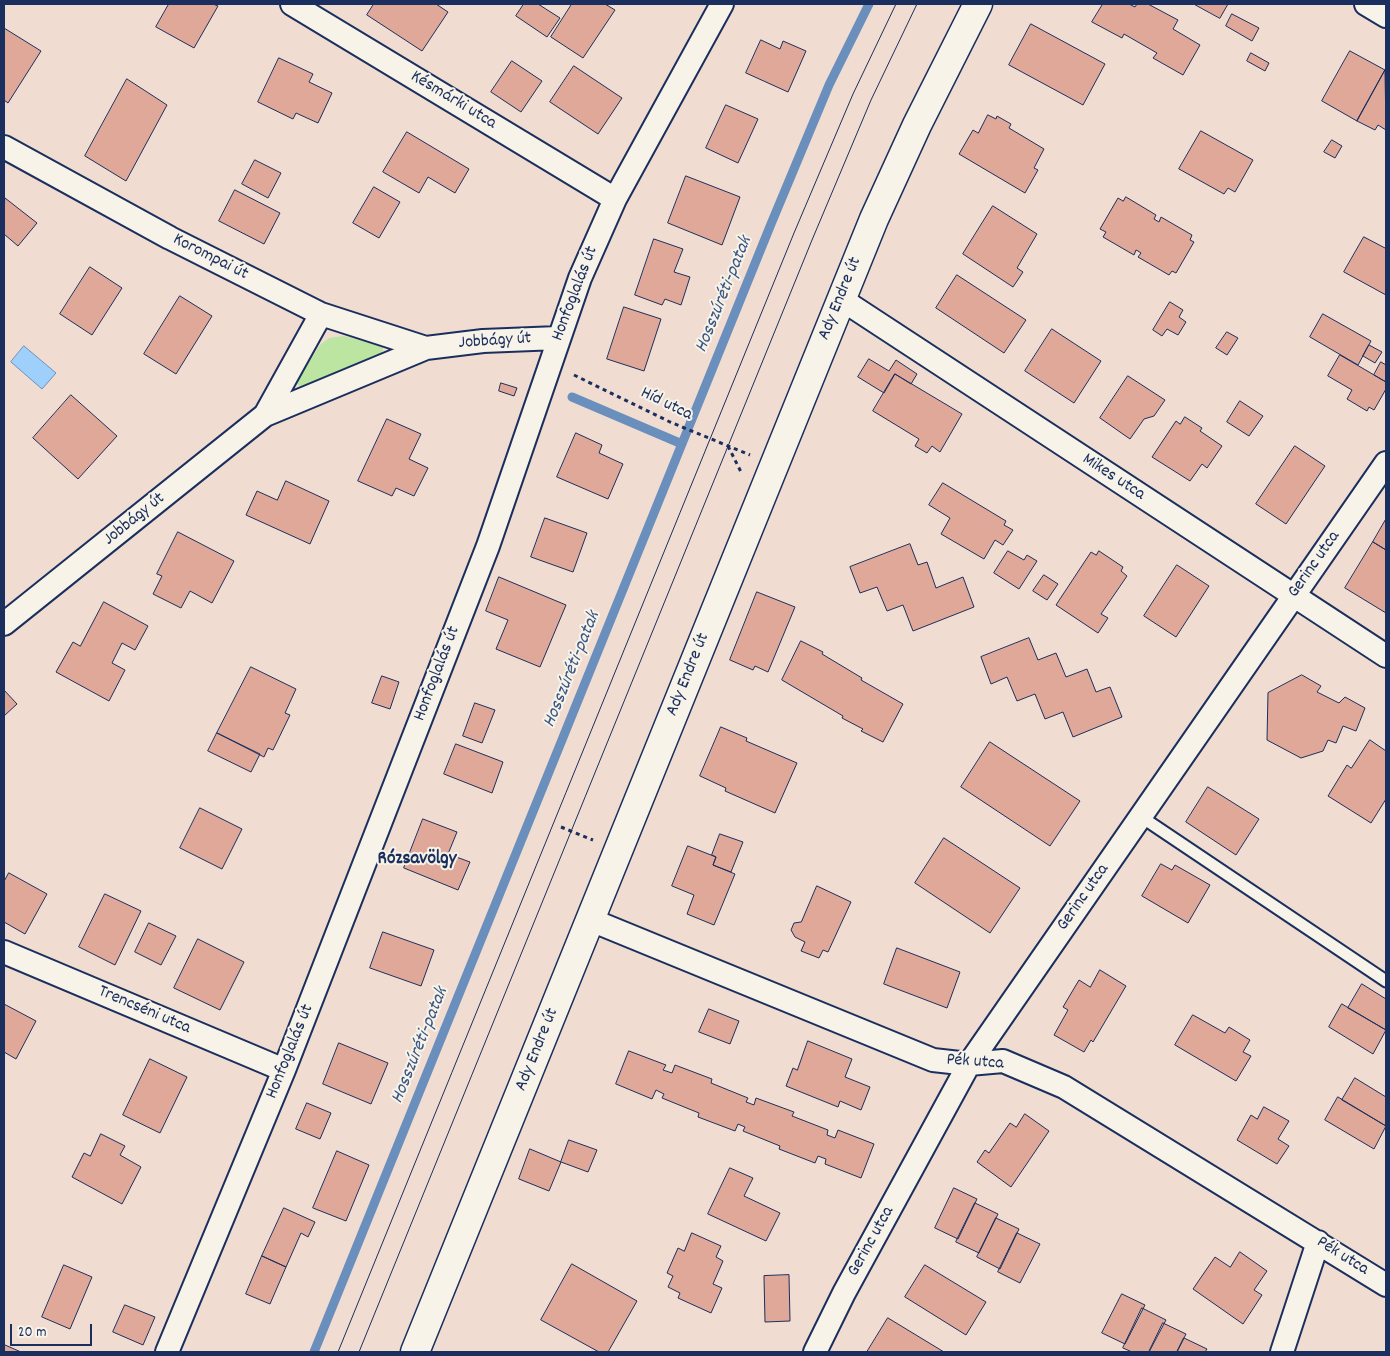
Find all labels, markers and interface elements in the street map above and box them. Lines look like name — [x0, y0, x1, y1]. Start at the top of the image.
street label: Késmárki utca — [406, 67, 500, 135]
street label: Korompai út — [169, 230, 251, 286]
water label: Hosszúréti-patak — [691, 234, 759, 356]
street label: Honfoglalás út — [548, 244, 604, 344]
street label: Ady Endre út — [815, 254, 867, 344]
street label: Jobbágy út — [458, 329, 532, 355]
street label: Híd utca — [636, 383, 696, 427]
street label: Mikes utca — [1077, 450, 1149, 506]
street label: Jobbágy út — [100, 489, 170, 551]
street label: Gerinc utca — [1284, 527, 1346, 603]
water label: Hosszúréti-patak — [539, 609, 607, 731]
street label: Honfoglalás út — [410, 624, 466, 724]
street label: Ady Endre út — [663, 630, 715, 720]
district label: Rózsavölgy — [378, 849, 456, 871]
street label: Gerinc utca — [1053, 860, 1115, 936]
street label: Trencséni utca — [94, 982, 194, 1040]
water label: Hosszúréti-patak — [387, 985, 455, 1107]
street label: Honfoglalás út — [262, 1002, 320, 1102]
street label: Ady Endre út — [512, 1005, 564, 1095]
street label: Pék utca — [946, 1050, 1004, 1076]
street label: Gerinc utca — [844, 1203, 900, 1281]
street label: Pék utca — [1312, 1233, 1372, 1281]
scale bar — [12, 1314, 95, 1346]
text: 20 m — [18, 1322, 46, 1344]

